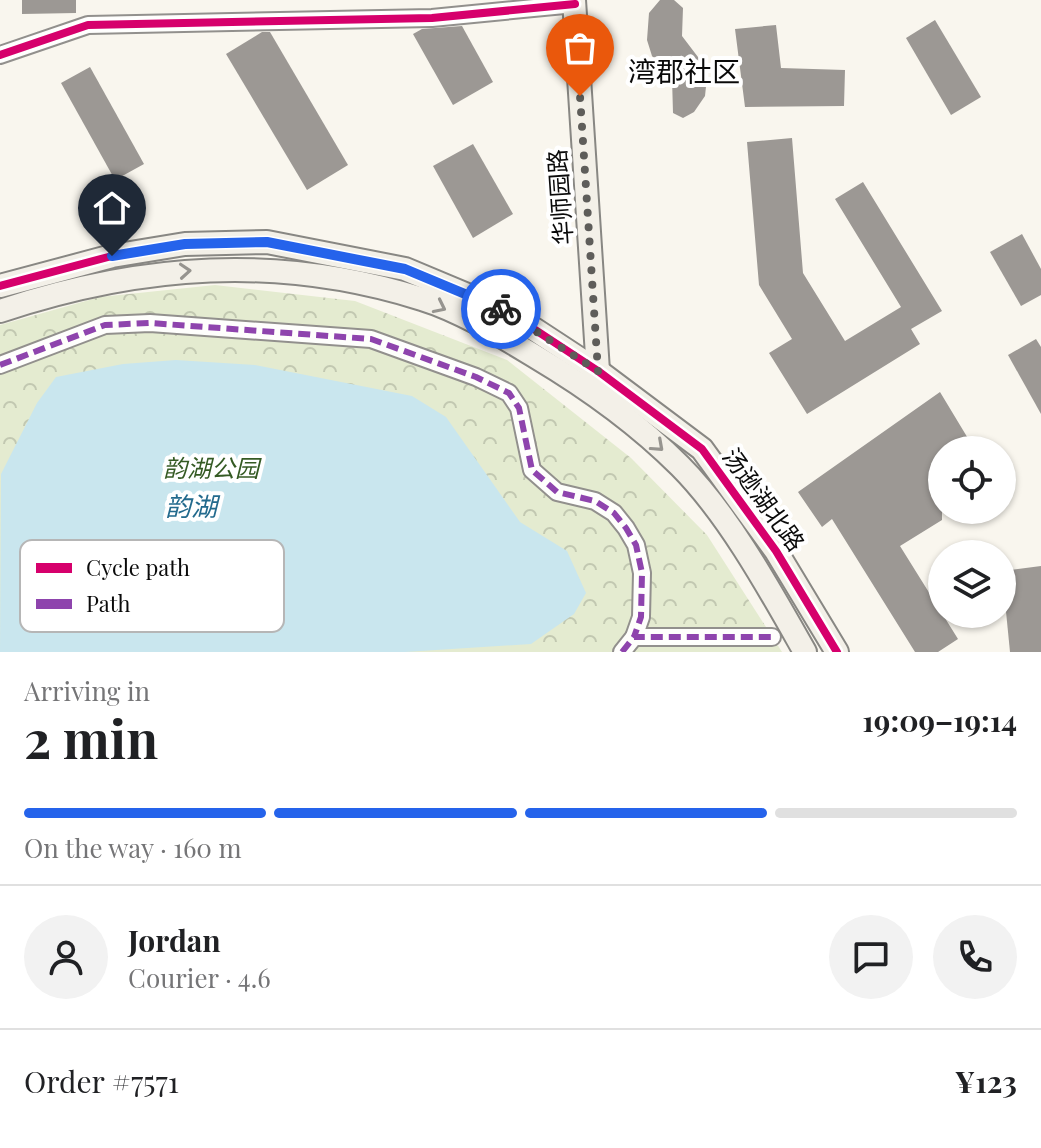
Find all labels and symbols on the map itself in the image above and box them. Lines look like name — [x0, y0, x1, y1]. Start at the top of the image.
pin — [546, 14.0, 614, 96]
district label: 湾郡社区 — [628, 52, 740, 89]
street label: 华师园路 — [540, 148, 578, 246]
pin — [78, 174, 146, 256]
one-way arrow — [179, 263, 192, 280]
courier — [461, 269, 541, 349]
one-way arrow — [432, 297, 446, 313]
one-way arrow — [649, 437, 664, 451]
street label: 汤逊湖北路 — [716, 441, 813, 557]
park label: 韵湖公园 — [163, 451, 262, 483]
water label: 韵湖 — [165, 488, 221, 523]
legend — [20, 540, 284, 632]
text: Cycle path — [86, 552, 190, 582]
text: Path — [86, 588, 130, 618]

